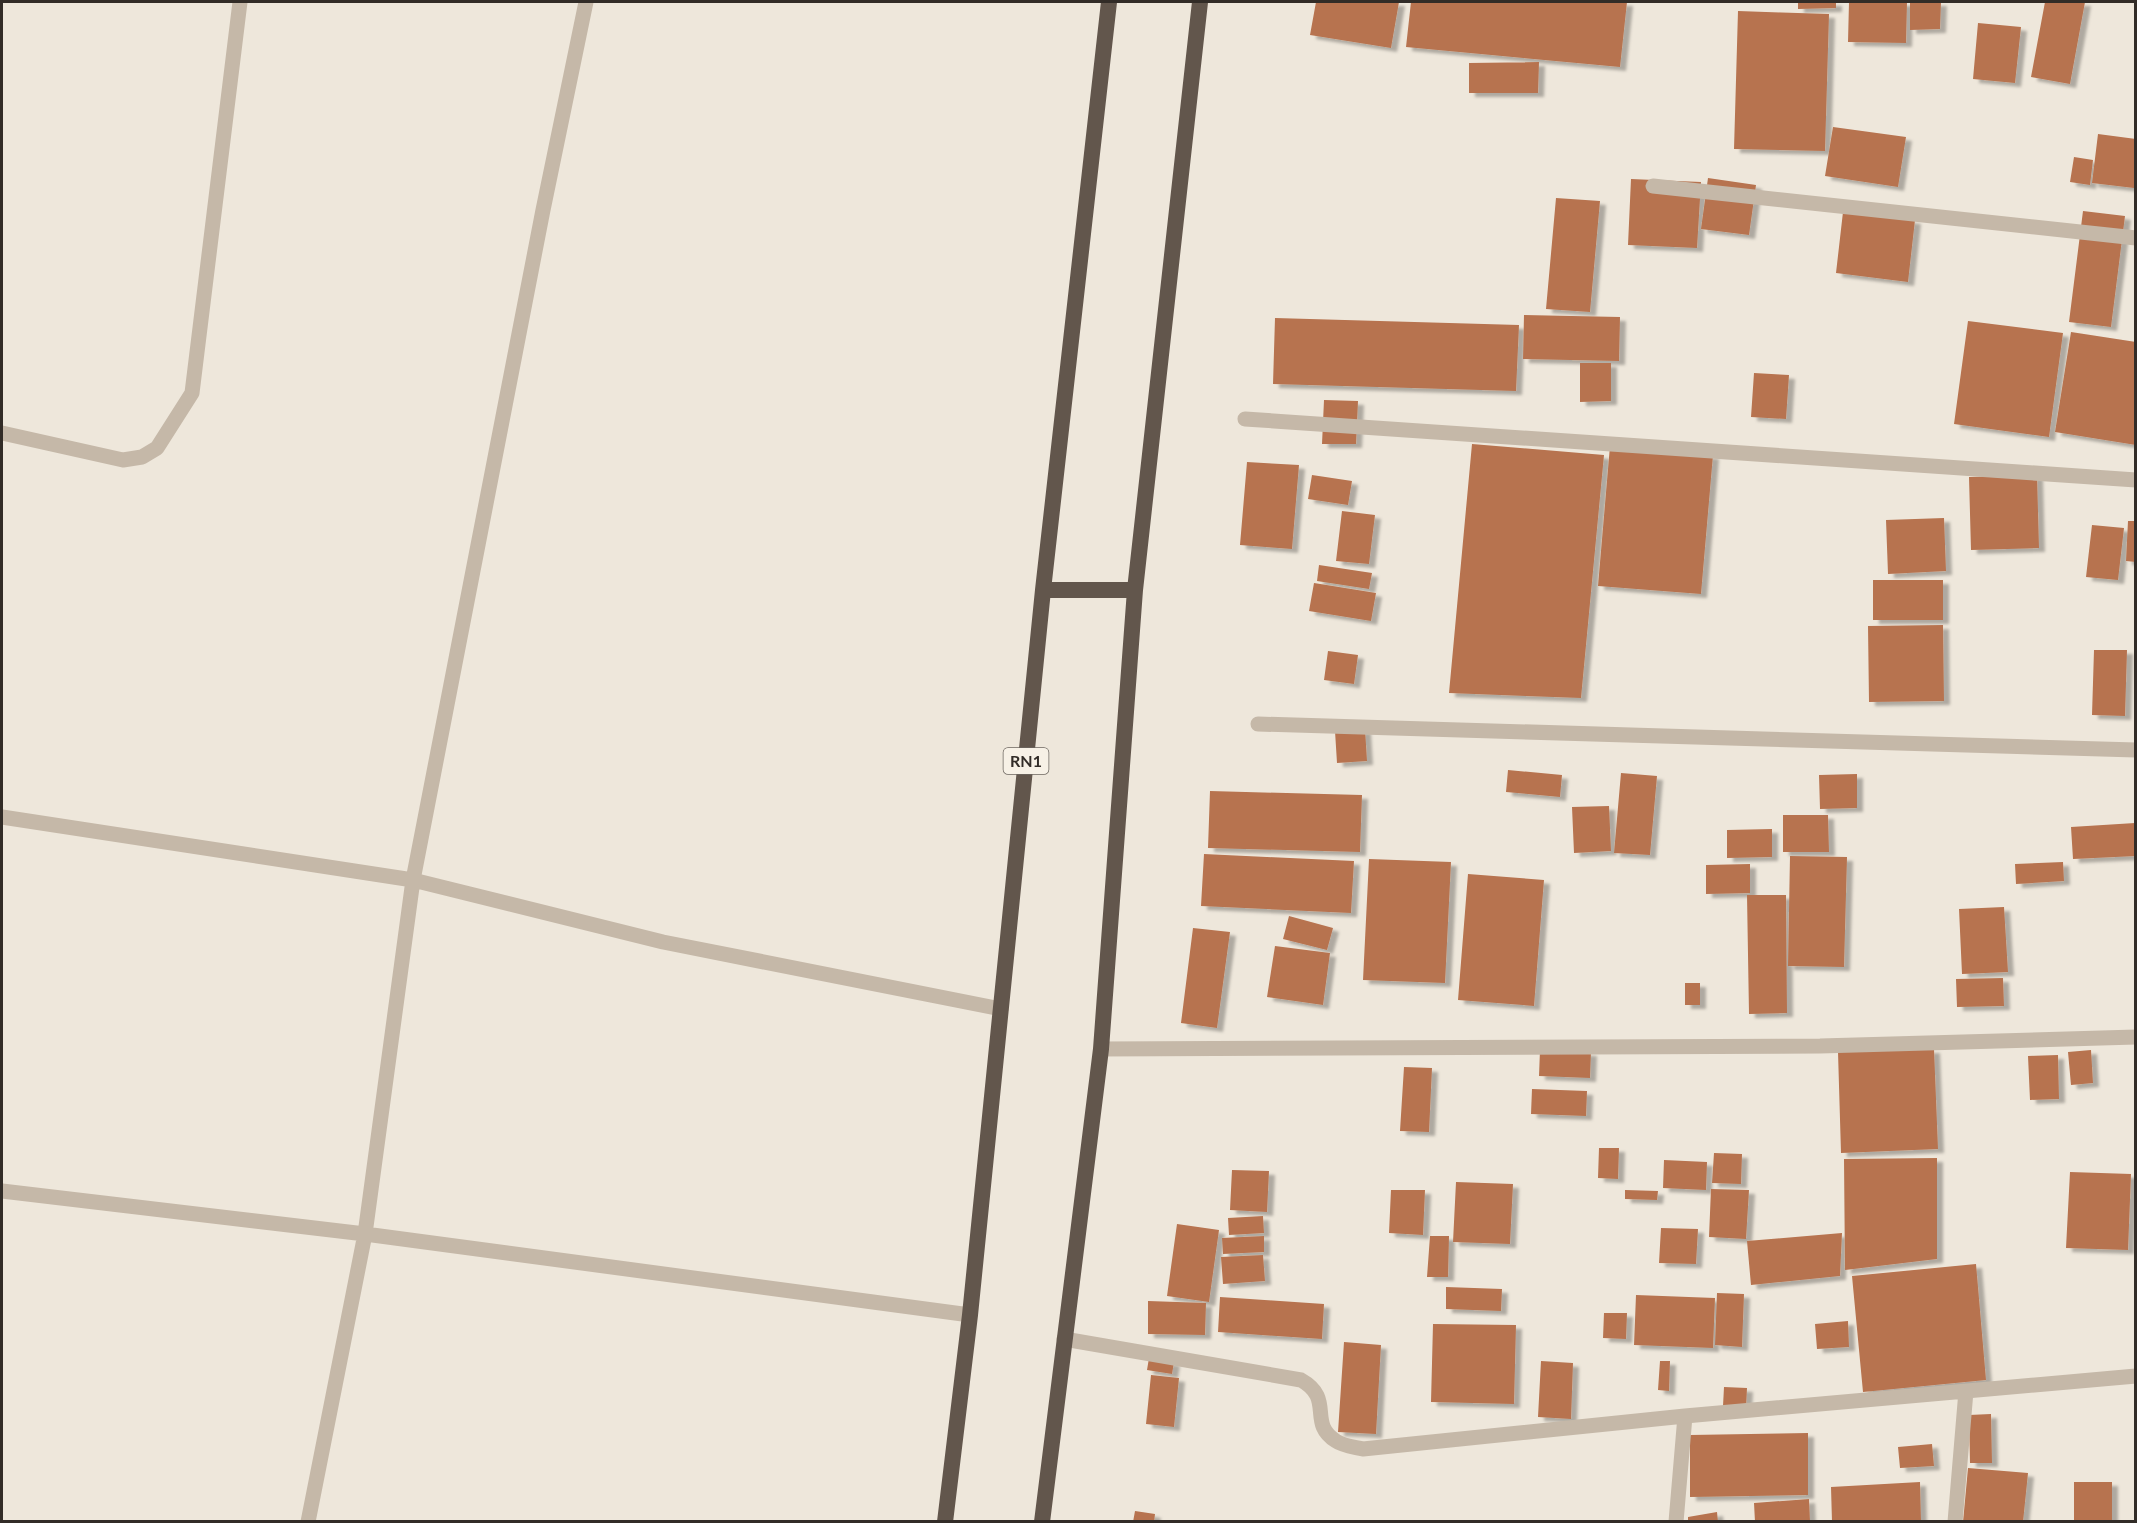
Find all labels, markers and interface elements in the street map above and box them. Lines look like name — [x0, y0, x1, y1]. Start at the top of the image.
road number: RN1 — [1004, 748, 1048, 774]

